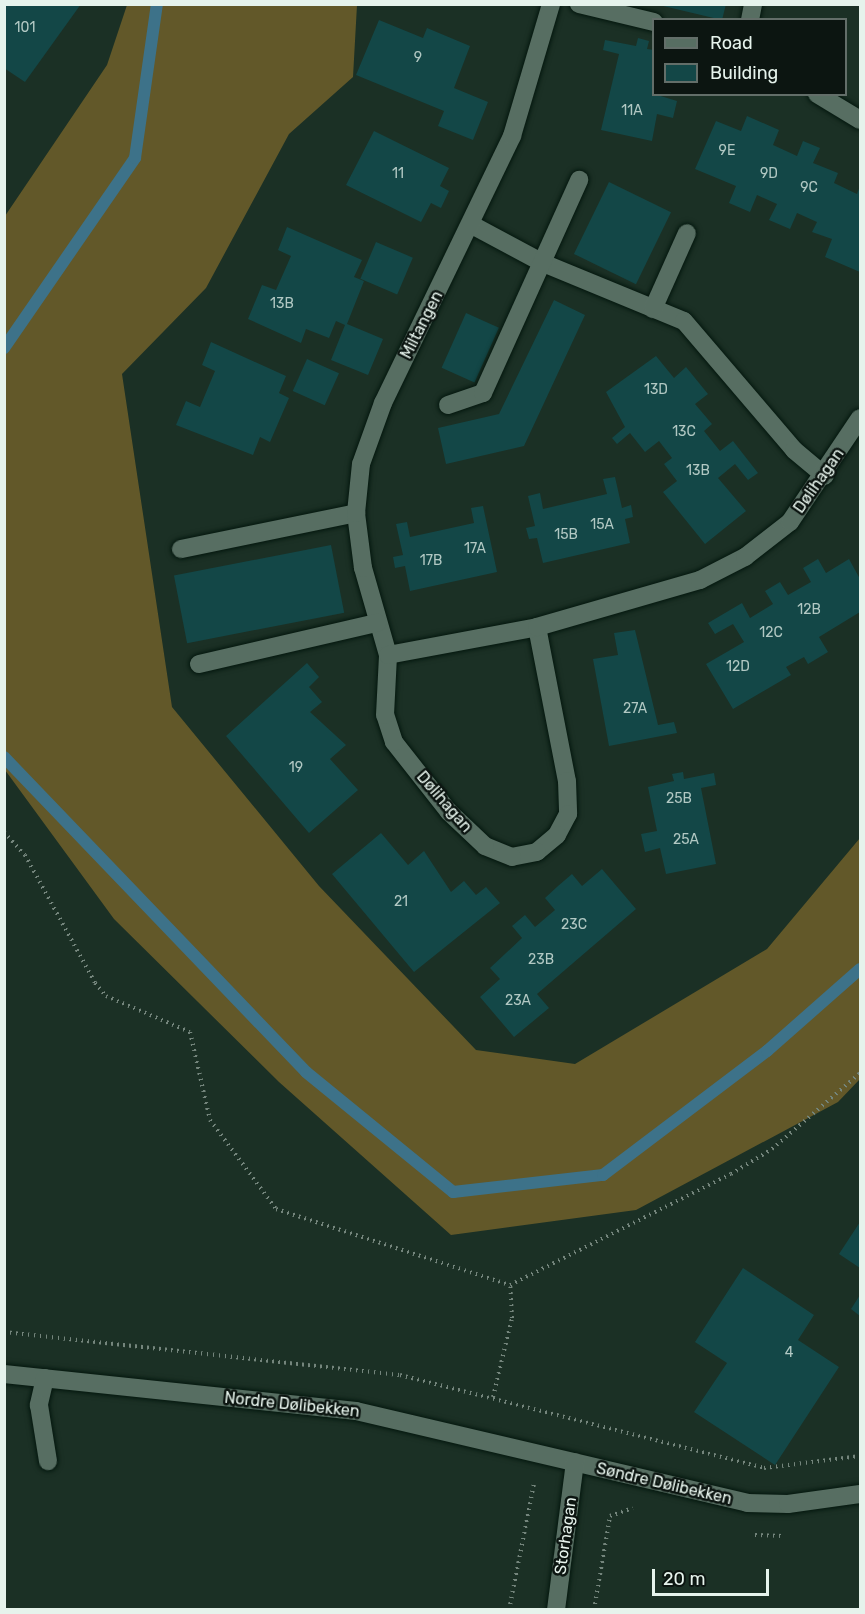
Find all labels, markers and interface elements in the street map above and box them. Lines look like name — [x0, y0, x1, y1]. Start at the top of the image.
legend — [652, 18, 847, 96]
house number: 101 — [15, 20, 35, 36]
text: Road — [710, 32, 753, 54]
house number: 9 — [414, 50, 422, 66]
text: Building — [710, 62, 778, 84]
house number: 11A — [621, 103, 643, 119]
house number: 9E — [719, 143, 735, 159]
house number: 11 — [392, 166, 404, 182]
house number: 9D — [760, 166, 778, 182]
house number: 9C — [800, 180, 818, 196]
street label: Miltangen — [397, 288, 447, 362]
house number: 13B — [270, 296, 294, 312]
house number: 13D — [644, 382, 668, 398]
house number: 13C — [672, 424, 696, 440]
street label: Dølihagan — [790, 445, 848, 517]
house number: 13B — [686, 463, 710, 479]
house number: 15A — [590, 517, 614, 533]
house number: 15B — [554, 527, 578, 543]
house number: 17A — [464, 541, 486, 557]
house number: 17B — [420, 553, 442, 569]
house number: 12B — [797, 602, 821, 618]
house number: 12C — [759, 625, 783, 641]
house number: 12D — [726, 659, 750, 675]
house number: 27A — [623, 701, 647, 717]
house number: 19 — [289, 760, 303, 776]
street label: Dølihagan — [412, 768, 476, 836]
house number: 25B — [666, 791, 692, 807]
house number: 25A — [673, 832, 699, 848]
house number: 21 — [394, 894, 408, 910]
house number: 23C — [561, 917, 587, 933]
house number: 23B — [528, 952, 554, 968]
house number: 23A — [505, 993, 531, 1009]
house number: 4 — [785, 1345, 793, 1361]
street label: Nordre Dølibekken — [223, 1388, 361, 1422]
street label: Søndre Dølibekken — [594, 1459, 734, 1509]
street label: Storhagan — [551, 1496, 581, 1576]
scale bar — [655, 1557, 772, 1595]
text: 20 m — [663, 1568, 705, 1590]

